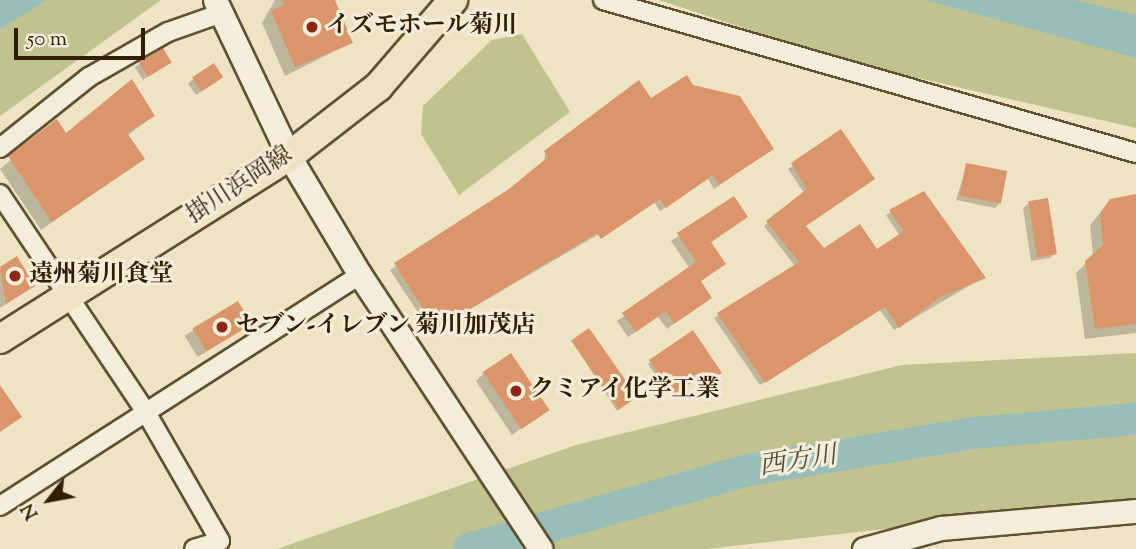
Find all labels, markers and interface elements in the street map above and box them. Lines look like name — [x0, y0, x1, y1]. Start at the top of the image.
place label: イズモホール菊川 — [326, 13, 518, 41]
scale bar — [18, 14, 149, 58]
marker: イズモホール菊川 — [304, 19, 320, 35]
text: 50 m — [27, 25, 67, 55]
street label: 掛川浜岡線 — [182, 141, 298, 231]
place label: 遠州菊川食堂 — [29, 262, 173, 290]
marker: 遠州菊川食堂 — [7, 268, 23, 284]
place label: セブン-イレブン 菊川加茂店 — [236, 313, 537, 341]
marker: セブン-イレブン 菊川加茂店 — [214, 319, 230, 335]
place label: クミアイ化学工業 — [530, 377, 722, 405]
marker: クミアイ化学工業 — [508, 383, 524, 399]
water label: 西方川 — [757, 440, 839, 484]
north arrow — [14, 465, 84, 535]
text: N — [15, 498, 46, 525]

